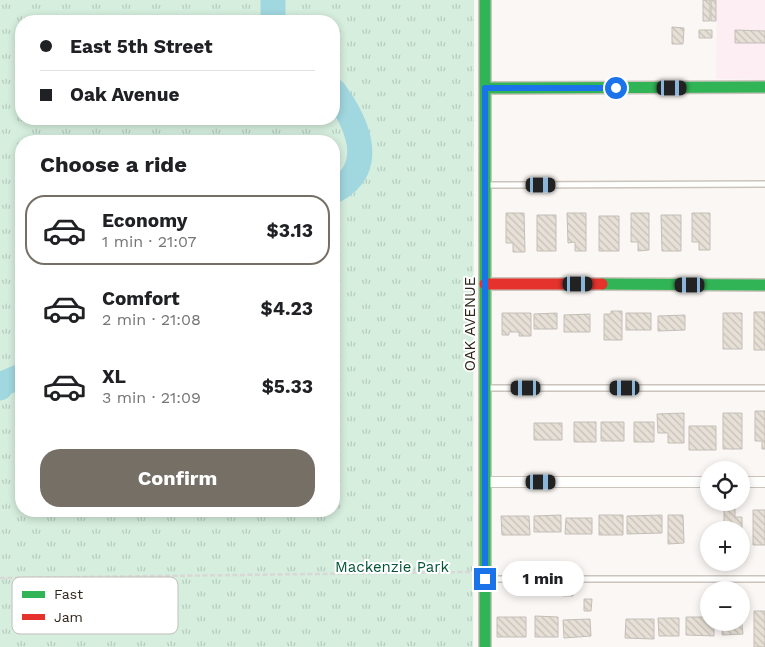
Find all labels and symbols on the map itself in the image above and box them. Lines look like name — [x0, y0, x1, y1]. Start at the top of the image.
route start — [605, 77, 627, 99]
car — [657, 81, 687, 96]
car — [526, 178, 556, 193]
street label: OAK AVENUE — [461, 277, 479, 371]
car — [563, 277, 593, 292]
car — [675, 278, 705, 293]
car — [511, 381, 541, 396]
car — [610, 381, 640, 396]
car — [526, 475, 556, 490]
park label: Mackenzie Park — [335, 558, 449, 576]
callout: 1 min — [502, 562, 585, 596]
route end — [474, 568, 496, 590]
legend — [12, 577, 178, 634]
text: Fast — [54, 586, 83, 602]
text: Jam — [54, 609, 83, 625]

